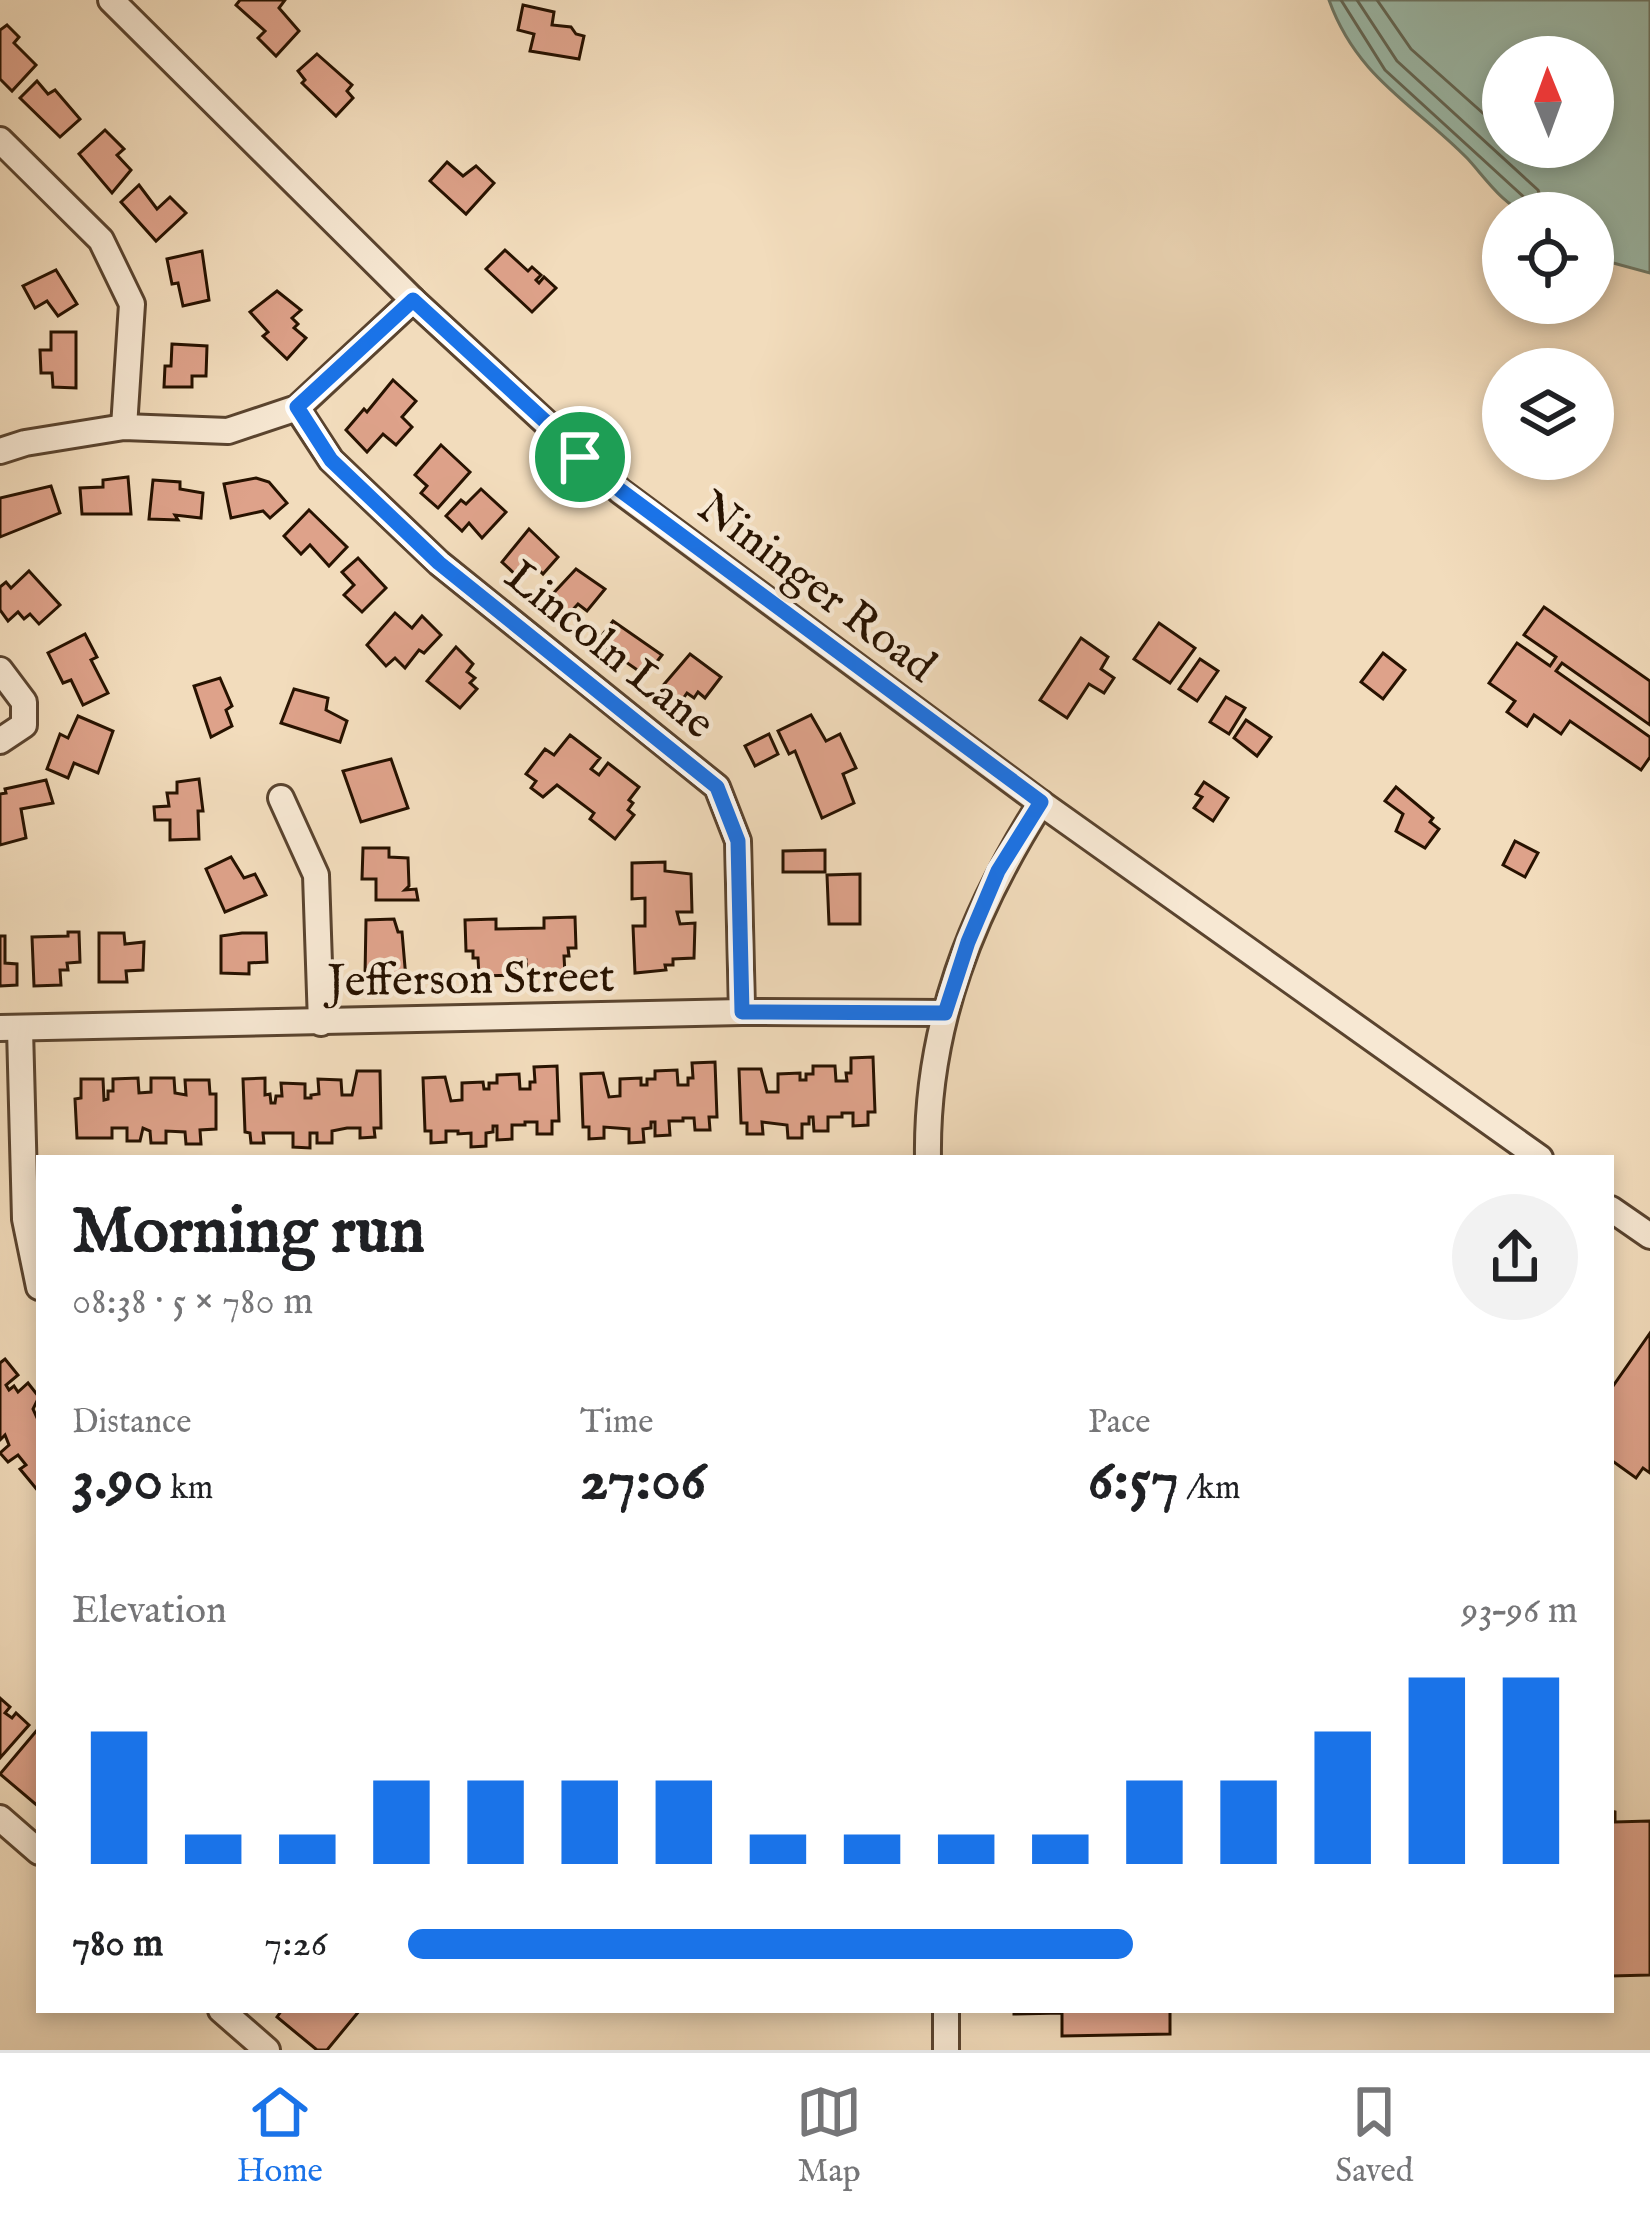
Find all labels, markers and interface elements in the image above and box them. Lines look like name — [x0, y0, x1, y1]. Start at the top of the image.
north arrow — [1482, 36, 1614, 168]
map controls — [1482, 36, 1614, 480]
button: locate — [1482, 192, 1614, 324]
button: layers — [1482, 348, 1614, 480]
pin — [529, 406, 631, 508]
icon: arrive — [547, 424, 613, 490]
street label: Nininger Road — [685, 480, 947, 697]
street label: Lincoln Lane — [492, 549, 725, 753]
street label: Jefferson Street — [322, 949, 615, 1012]
text: Morning run — [72, 1191, 425, 1275]
button: share — [1452, 1194, 1578, 1320]
text: 08:38 · 5 × 780 m — [72, 1278, 313, 1327]
text: Distance — [72, 1402, 191, 1444]
text: Time — [580, 1402, 653, 1444]
text: Pace — [1088, 1402, 1150, 1444]
text: 3.90 — [72, 1444, 163, 1520]
text: 27:06 — [580, 1444, 706, 1520]
text: 6:57 — [1088, 1444, 1179, 1520]
text: km — [163, 1468, 213, 1510]
text: /km — [1179, 1468, 1241, 1510]
text: Elevation — [72, 1587, 227, 1636]
text: 93–96 m — [1461, 1587, 1578, 1636]
text: 780 m — [72, 1920, 163, 1969]
text: 7:26 — [264, 1920, 327, 1969]
tab: Home — [237, 2079, 323, 2193]
tab: Map — [796, 2079, 862, 2193]
tab: Saved — [1335, 2079, 1413, 2193]

